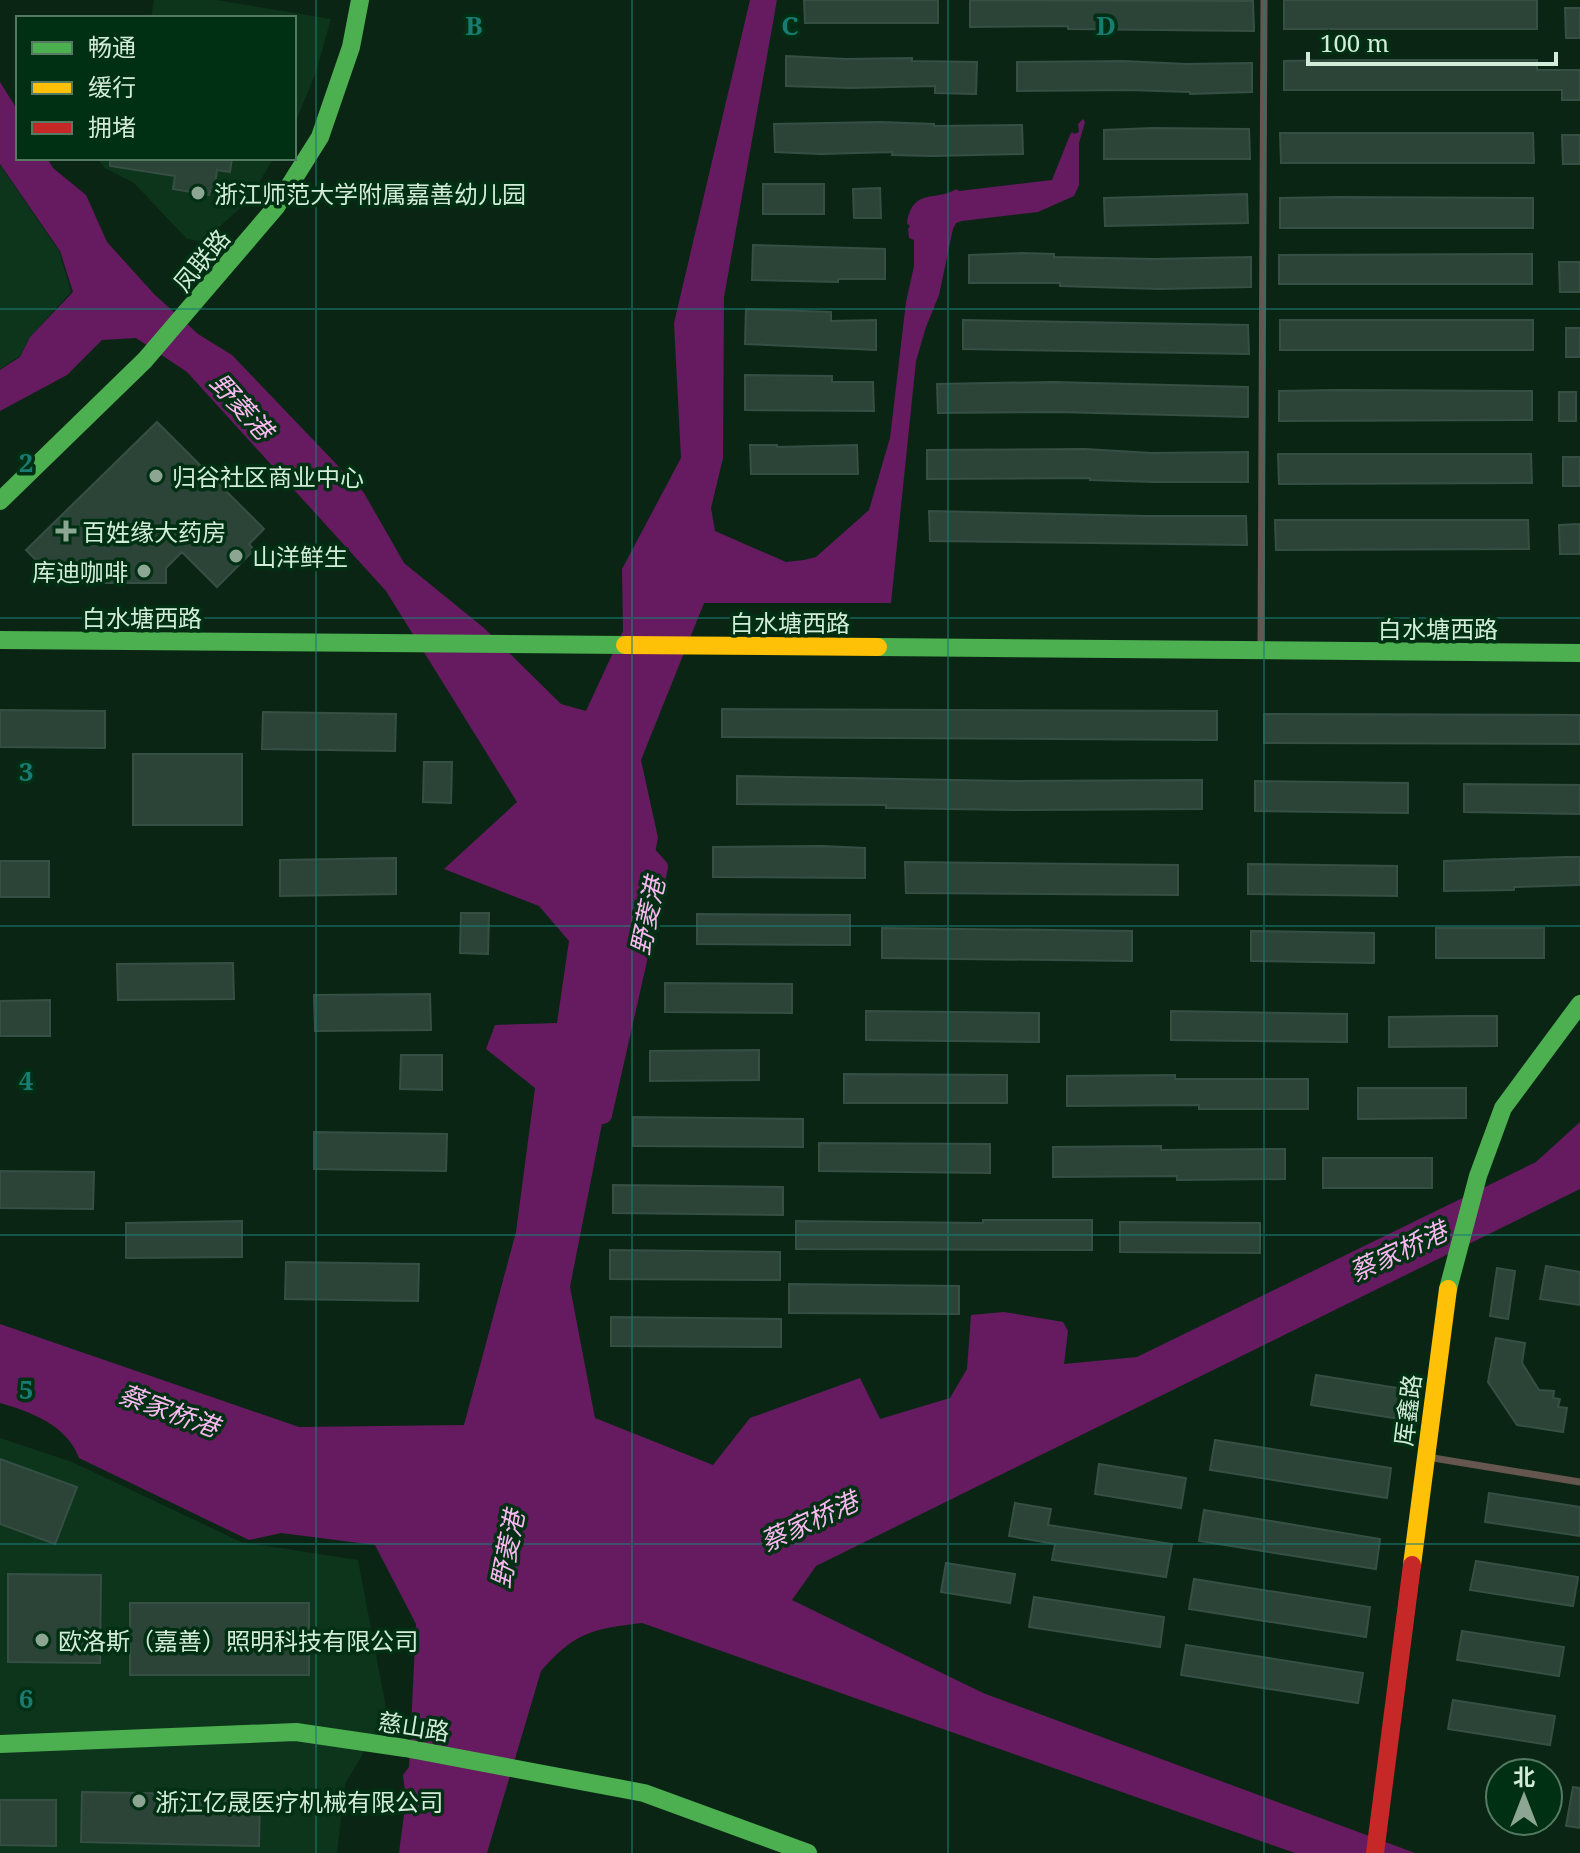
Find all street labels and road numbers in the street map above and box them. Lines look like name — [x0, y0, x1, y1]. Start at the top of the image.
street label: 凤联路 — [165, 222, 237, 298]
street label: 白水塘西路 — [82, 601, 202, 634]
street label: 白水塘西路 — [730, 606, 850, 639]
street label: 白水塘西路 — [1378, 612, 1498, 645]
street label: 厍鑫路 — [1386, 1372, 1428, 1448]
street label: 慈山路 — [376, 1704, 452, 1748]

